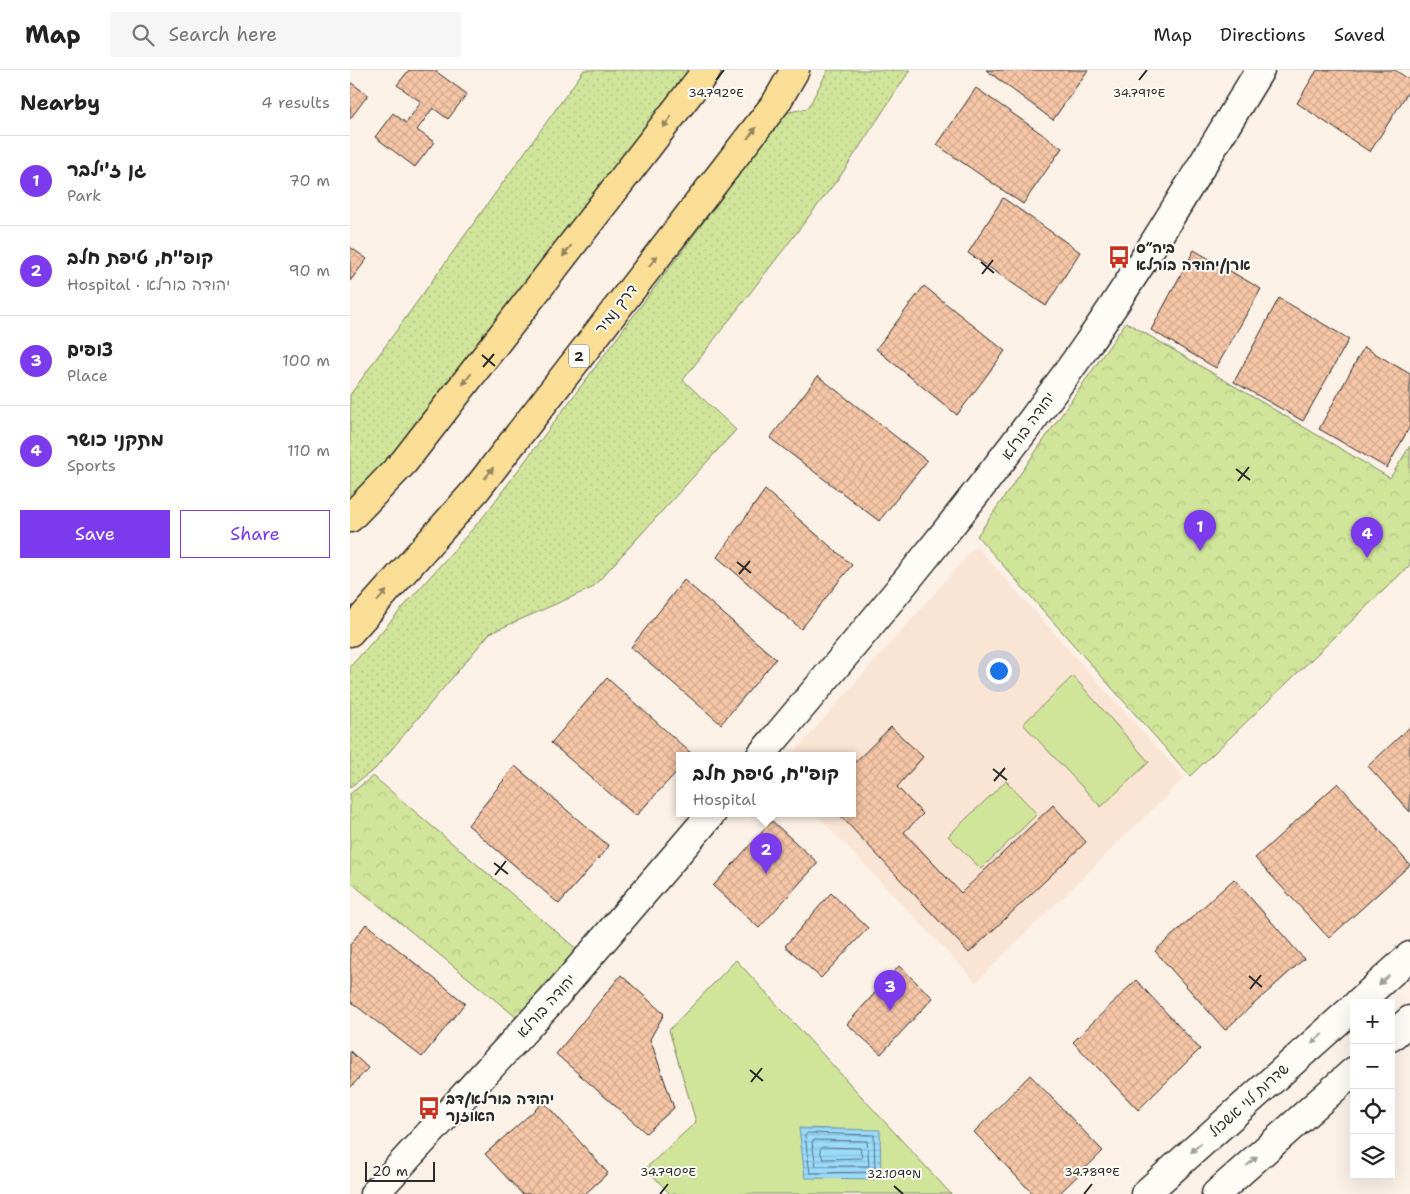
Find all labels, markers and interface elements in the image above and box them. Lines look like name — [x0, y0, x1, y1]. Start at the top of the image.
search box — [111, 12, 461, 57]
text: Map — [25, 19, 81, 51]
icon: search — [129, 21, 157, 49]
text: Search here — [169, 22, 277, 47]
text: Map — [1154, 23, 1192, 47]
text: Directions — [1220, 23, 1306, 47]
text: Saved — [1334, 23, 1385, 47]
text: 34.792°E — [688, 85, 744, 101]
text: 34.791°E — [1113, 85, 1165, 101]
text: Nearby — [20, 89, 100, 117]
text: 4 results — [261, 92, 330, 113]
one-way arrow — [661, 115, 672, 128]
one-way arrow — [747, 127, 758, 140]
text: גן ז'ילבר — [67, 157, 146, 182]
text: 1 — [32, 170, 40, 191]
text: 70 m — [289, 170, 330, 191]
text: Park — [67, 185, 101, 206]
place label: ביה״ס ארן/יהודה בורלא — [1136, 238, 1251, 275]
one-way arrow — [562, 244, 572, 258]
bus stop icon: ביה״ס ארן/יהודה בורלא — [1106, 244, 1132, 270]
text: קופ"ח, טיפת חלב — [67, 245, 213, 270]
one-way arrow — [647, 255, 658, 268]
text: 2 — [30, 260, 42, 281]
text: 90 m — [289, 260, 330, 281]
text: Hospital · יהודה בורלא — [67, 274, 230, 295]
street label: דרך נמיר — [590, 280, 642, 338]
text: צופים — [67, 337, 113, 362]
road number: 2 — [569, 344, 589, 368]
text: 3 — [30, 350, 42, 371]
text: 100 m — [282, 350, 330, 371]
text: Place — [67, 365, 108, 386]
one-way arrow — [462, 372, 473, 385]
street label: יהודה בורלא — [997, 388, 1059, 464]
text: מתקני כושר — [67, 427, 164, 452]
text: 4 — [30, 440, 42, 461]
text: 110 m — [287, 440, 330, 461]
text: Sports — [67, 455, 116, 476]
one-way arrow — [483, 467, 494, 480]
button: Save — [20, 510, 170, 558]
button: Share — [180, 510, 330, 558]
pin: 1 — [1184, 510, 1216, 551]
pin: 4 — [1351, 517, 1383, 558]
one-way arrow — [376, 590, 388, 602]
your location — [986, 658, 1012, 684]
popup — [676, 752, 856, 817]
text: קופ"ח, טיפת חלב — [693, 761, 839, 786]
text: Hospital — [693, 789, 756, 810]
pin: 2 — [750, 833, 782, 874]
street label: יהודה בורלא — [512, 970, 580, 1042]
pin: 3 — [874, 970, 906, 1011]
one-way arrow — [1378, 974, 1391, 985]
map controls — [1350, 999, 1395, 1179]
button: + — [1350, 999, 1395, 1044]
one-way arrow — [1312, 1033, 1324, 1045]
button: − — [1350, 1044, 1395, 1089]
street label: שדרות לוי אשכול — [1205, 1059, 1293, 1141]
place label: יהודה בורלא/דב האוזנר — [445, 1089, 554, 1126]
button: locate — [1350, 1089, 1395, 1134]
bus stop icon: יהודה בורלא/דב האוזנר — [416, 1095, 442, 1121]
button: layers — [1350, 1134, 1395, 1179]
one-way arrow — [1190, 1142, 1203, 1153]
one-way arrow — [1246, 1156, 1259, 1167]
scale bar — [365, 1159, 435, 1182]
text: 20 m — [372, 1162, 408, 1180]
text: 34.790°E — [640, 1164, 696, 1180]
text: 34.789°E — [1064, 1164, 1120, 1180]
text: 32.109°N — [867, 1166, 921, 1182]

